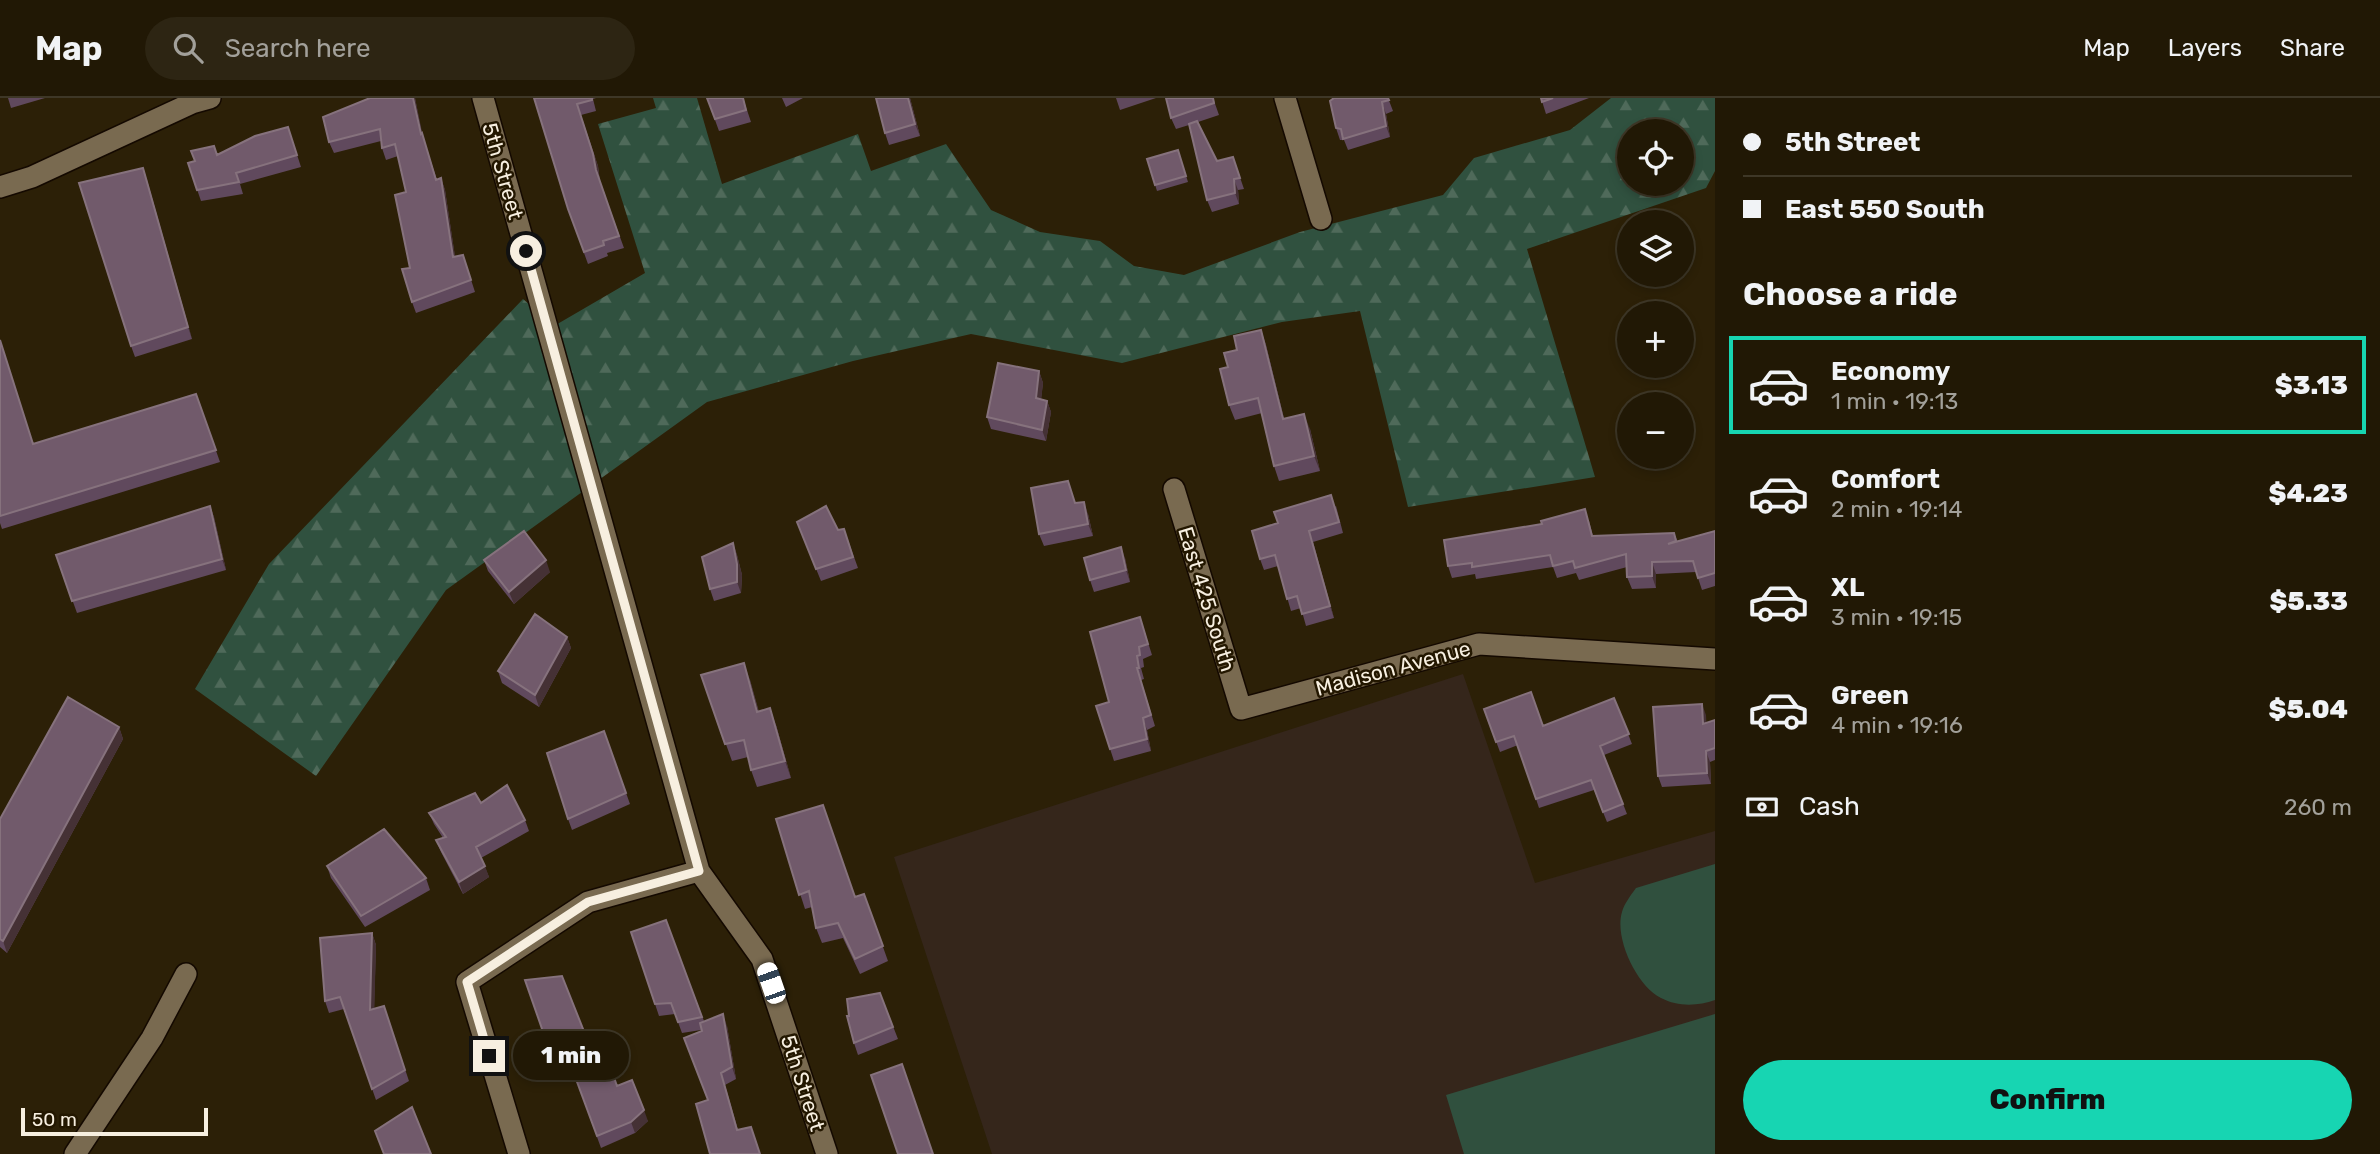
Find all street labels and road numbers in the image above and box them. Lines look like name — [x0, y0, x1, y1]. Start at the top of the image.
street label: 5th Street — [477, 120, 529, 222]
street label: East 425 South — [1173, 524, 1241, 674]
street label: Madison Avenue — [1313, 635, 1473, 701]
street label: 5th Street — [776, 1032, 830, 1134]

